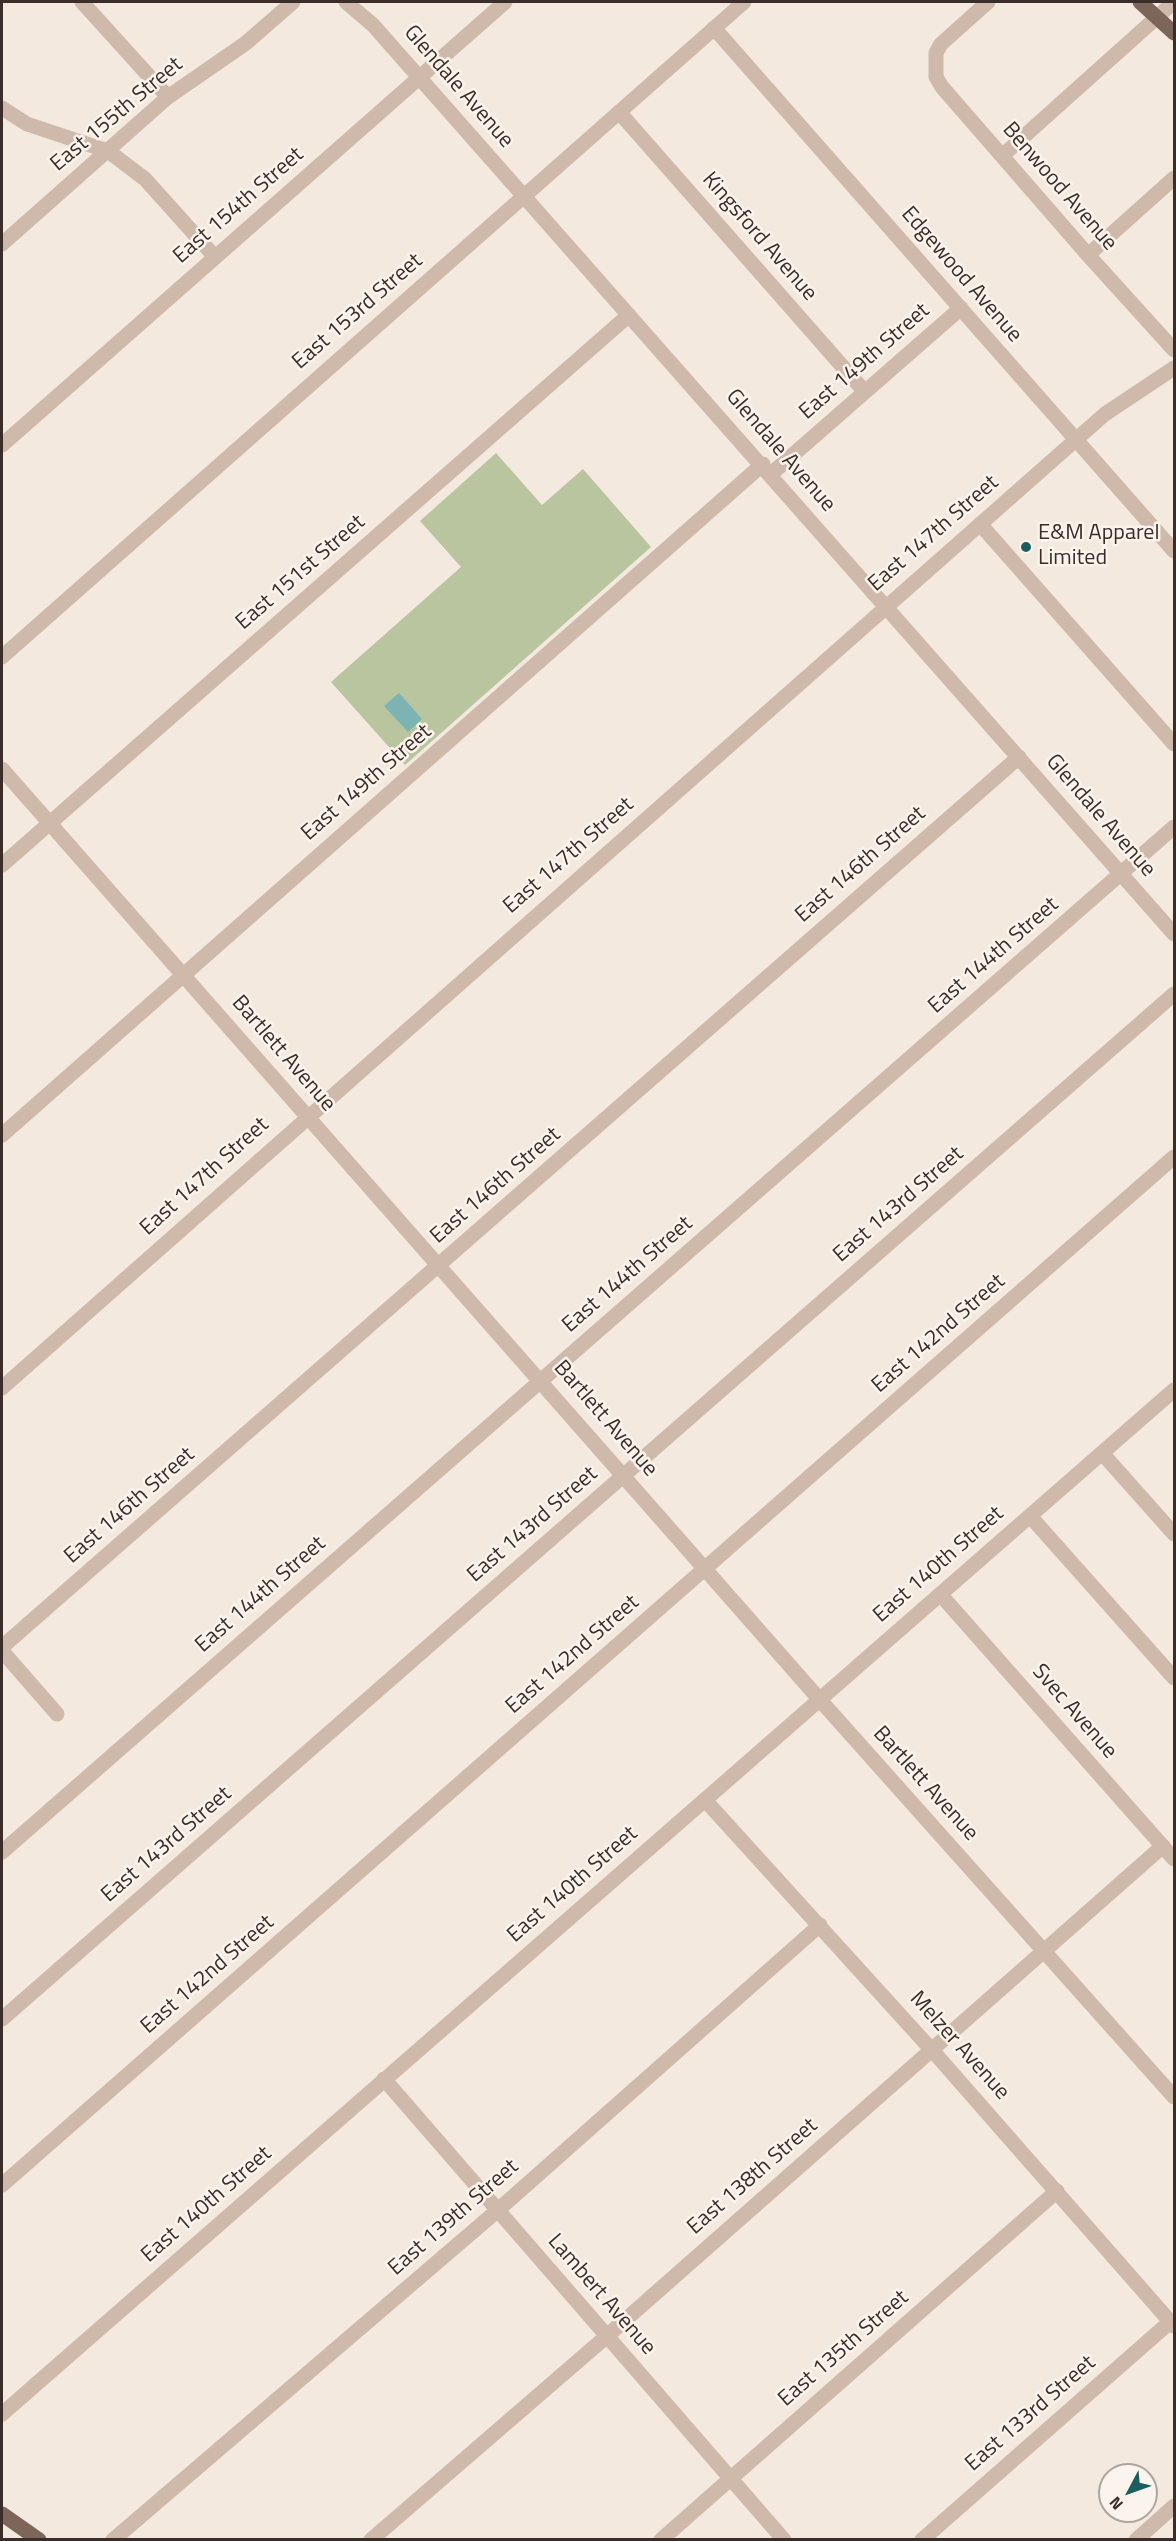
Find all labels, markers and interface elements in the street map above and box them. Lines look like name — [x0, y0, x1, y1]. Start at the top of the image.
street label: Glendale Avenue — [397, 20, 519, 154]
street label: East 155th Street — [46, 52, 188, 178]
street label: Benwood Avenue — [996, 117, 1122, 257]
street label: East 154th Street — [168, 142, 310, 270]
street label: Kingsford Avenue — [696, 167, 822, 307]
street label: Edgewood Avenue — [895, 202, 1027, 348]
street label: East 153rd Street — [288, 248, 428, 376]
street label: East 149th Street — [794, 298, 936, 426]
street label: Glendale Avenue — [719, 384, 841, 518]
street label: East 147th Street — [863, 470, 1005, 598]
street label: East 151st Street — [231, 510, 371, 636]
place label: E&M Apparel Limited — [1038, 521, 1160, 572]
marker: E&M Apparel Limited — [1019, 540, 1033, 554]
street label: East 149th Street — [296, 719, 438, 847]
street label: Glendale Avenue — [1039, 749, 1161, 883]
street label: East 147th Street — [498, 792, 640, 920]
street label: East 146th Street — [790, 801, 932, 929]
street label: East 144th Street — [923, 892, 1065, 1020]
street label: Bartlett Avenue — [225, 991, 341, 1117]
street label: East 147th Street — [135, 1112, 275, 1242]
street label: East 146th Street — [425, 1122, 567, 1250]
street label: East 143rd Street — [829, 1141, 969, 1269]
street label: East 144th Street — [557, 1211, 699, 1339]
street label: East 142nd Street — [867, 1269, 1011, 1399]
street label: Bartlett Avenue — [547, 1356, 663, 1482]
street label: East 146th Street — [59, 1442, 201, 1570]
street label: East 143rd Street — [463, 1461, 603, 1589]
street label: East 140th Street — [868, 1501, 1010, 1629]
street label: East 144th Street — [190, 1531, 332, 1659]
street label: East 142nd Street — [501, 1590, 645, 1720]
street label: Svec Avenue — [1026, 1659, 1122, 1765]
street label: Bartlett Avenue — [867, 1721, 983, 1847]
street label: East 143rd Street — [97, 1781, 237, 1909]
street label: East 140th Street — [502, 1821, 644, 1949]
street label: East 142nd Street — [136, 1910, 280, 2040]
street label: Melzer Avenue — [903, 1986, 1015, 2106]
street label: East 138th Street — [682, 2113, 824, 2241]
street label: East 140th Street — [136, 2141, 278, 2269]
street label: East 139th Street — [383, 2154, 525, 2282]
street label: Lambert Avenue — [541, 2229, 661, 2361]
street label: East 135th Street — [773, 2285, 915, 2413]
street label: East 133rd Street — [961, 2350, 1101, 2478]
north arrow — [1098, 2463, 1158, 2523]
text: N — [1103, 2491, 1129, 2516]

